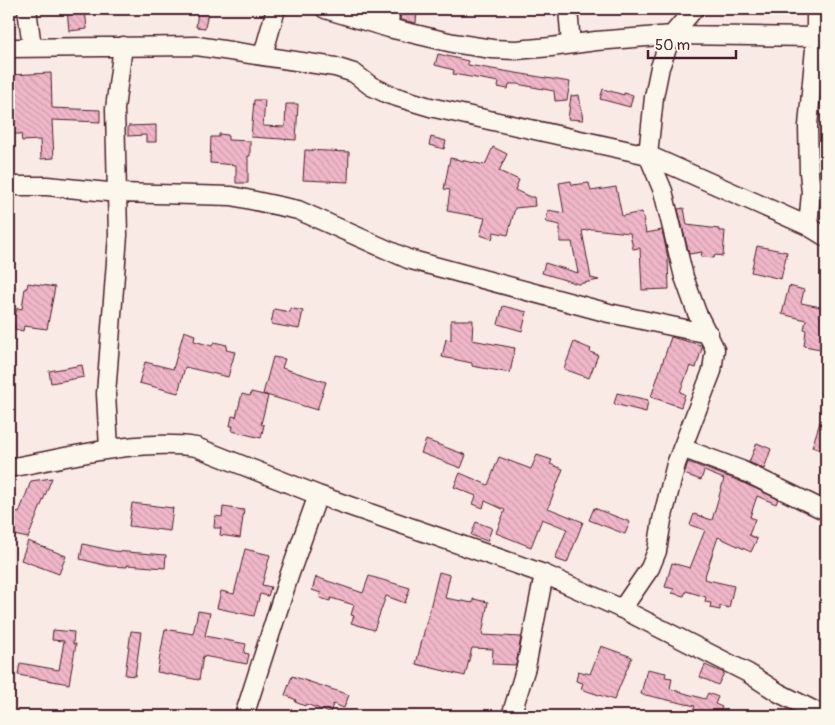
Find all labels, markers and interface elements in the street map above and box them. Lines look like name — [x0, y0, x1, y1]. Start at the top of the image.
scale bar — [648, 28, 735, 60]
text: 50 m — [655, 36, 690, 55]

